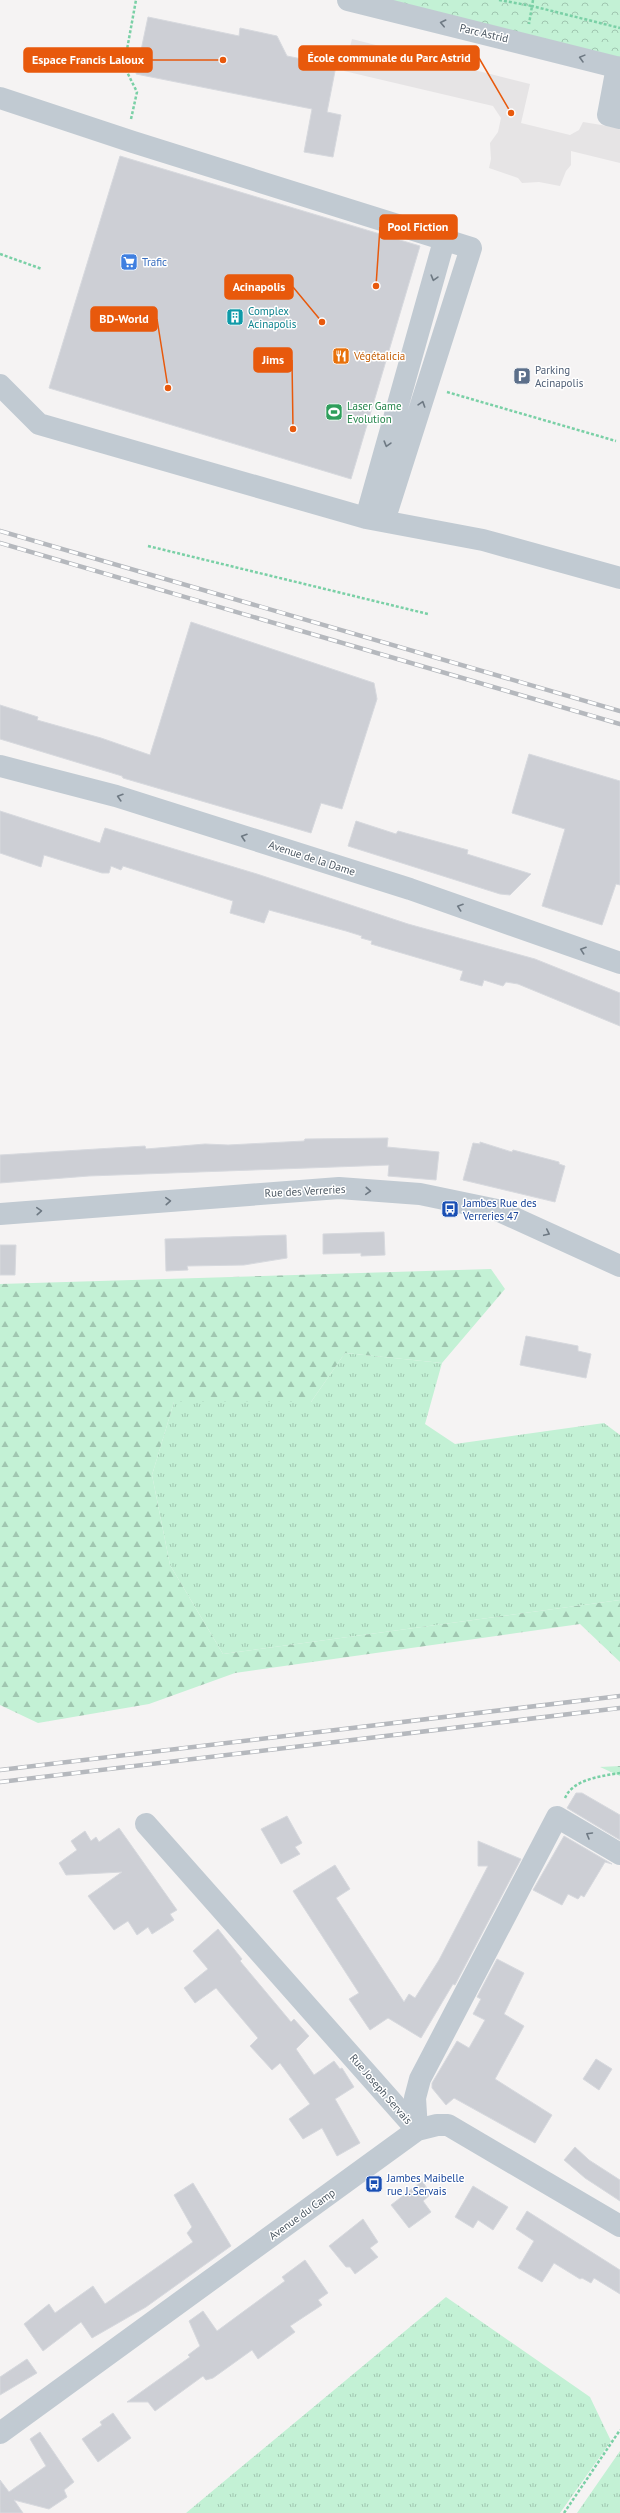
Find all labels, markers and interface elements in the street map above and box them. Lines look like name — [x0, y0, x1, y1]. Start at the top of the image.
one-way arrow — [439, 19, 446, 28]
street label: Parc Astrid — [458, 21, 510, 45]
callout: École communale du Parc Astrid — [299, 46, 479, 70]
callout: Espace Francis Laloux — [24, 48, 152, 72]
text: École communale du Parc Astrid — [307, 50, 471, 65]
text: Espace Francis Laloux — [32, 52, 145, 67]
one-way arrow — [579, 54, 586, 63]
callout: Pool Fiction — [380, 215, 457, 239]
text: Pool Fiction — [388, 219, 448, 234]
supermarket icon: Trafic — [119, 252, 139, 272]
place label: Trafic — [142, 255, 167, 269]
callout: Acinapolis — [225, 275, 293, 299]
one-way arrow — [430, 275, 438, 282]
text: Acinapolis — [233, 279, 285, 294]
place label: Complex Acinapolis — [248, 304, 297, 331]
callout: BD-World — [91, 307, 157, 331]
building icon: Complex Acinapolis — [225, 307, 245, 327]
text: BD-World — [99, 311, 149, 326]
restaurant icon: Végétalicia — [331, 346, 351, 366]
callout: Jims — [254, 348, 292, 372]
place label: Végétalicia — [353, 349, 405, 363]
text: Jims — [261, 352, 284, 367]
place label: Parking Acinapolis — [535, 363, 584, 390]
parking icon: Parking Acinapolis — [512, 366, 532, 386]
place label: Laser Game Evolution — [347, 399, 402, 426]
one-way arrow — [417, 400, 426, 407]
sports icon: Laser Game Evolution — [324, 402, 344, 422]
one-way arrow — [383, 441, 391, 447]
one-way arrow — [116, 793, 123, 802]
one-way arrow — [240, 833, 247, 841]
street label: Avenue de la Dame — [267, 837, 358, 879]
one-way arrow — [457, 903, 464, 912]
one-way arrow — [580, 946, 587, 955]
street label: Rue des Verreries — [264, 1182, 346, 1200]
one-way arrow — [365, 1186, 371, 1195]
one-way arrow — [165, 1196, 172, 1205]
place label: Jambes Rue des Verreries 47 — [462, 1196, 537, 1223]
bus stop icon: Jambes Rue des Verreries 47 — [440, 1199, 460, 1219]
one-way arrow — [36, 1206, 42, 1215]
one-way arrow — [543, 1228, 551, 1236]
one-way arrow — [586, 1833, 593, 1840]
street label: Rue Joseph Servais — [347, 2051, 416, 2127]
place label: Jambes Maibelle rue J. Servais — [386, 2171, 465, 2198]
bus stop icon: Jambes Maibelle rue J. Servais — [364, 2174, 384, 2194]
street label: Avenue du Camp — [266, 2185, 338, 2243]

